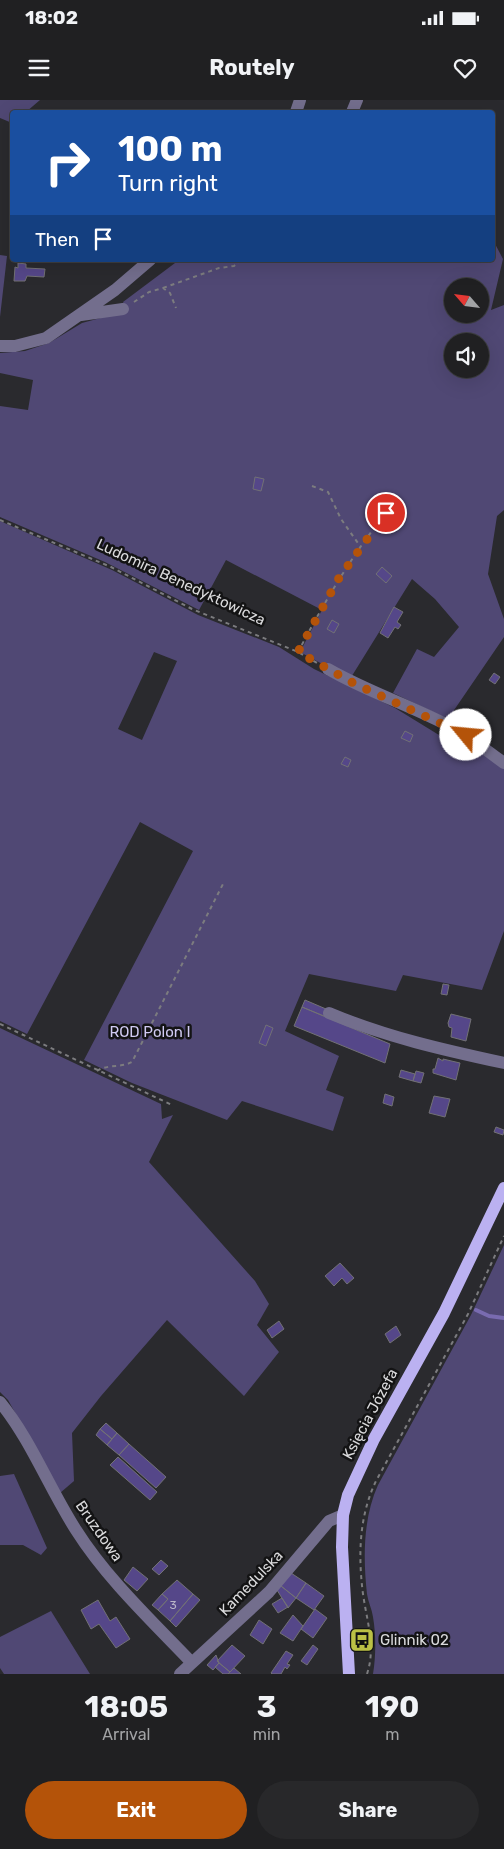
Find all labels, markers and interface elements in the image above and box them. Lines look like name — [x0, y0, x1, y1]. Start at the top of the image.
text: 18:02 — [25, 6, 78, 29]
icon: menu — [25, 54, 53, 82]
text: Routely — [209, 54, 295, 81]
icon: heart — [451, 54, 479, 82]
text: 100 m — [118, 128, 223, 170]
icon: right — [35, 130, 100, 195]
text: Turn right — [118, 170, 218, 197]
icon: arrive — [89, 225, 117, 253]
text: Then — [35, 228, 79, 251]
north arrow — [444, 278, 489, 322]
map controls — [444, 278, 489, 378]
button: sound — [444, 333, 489, 378]
pin — [365, 492, 407, 534]
icon: arrive — [372, 499, 400, 527]
street label: Ludomira Benedyktowicza — [94, 535, 268, 629]
position arrow — [439, 708, 491, 760]
park label: ROD Polon I — [109, 1023, 191, 1041]
street label: Księcia Józefa — [339, 1365, 401, 1463]
street label: Bruzdowa — [72, 1497, 126, 1565]
street label: Kamedulska — [215, 1547, 287, 1619]
house number: 3 — [169, 1598, 177, 1612]
bus stop icon: Glinnik 02 — [349, 1627, 375, 1653]
place label: Glinnik 02 — [380, 1631, 449, 1649]
text: 18:05 — [84, 1689, 168, 1725]
text: 3 — [257, 1689, 276, 1725]
text: 190 — [365, 1689, 420, 1725]
text: Arrival — [102, 1725, 150, 1744]
text: min — [253, 1725, 281, 1744]
text: m — [385, 1725, 399, 1744]
button: Exit — [25, 1781, 247, 1839]
button: Share — [257, 1781, 479, 1839]

